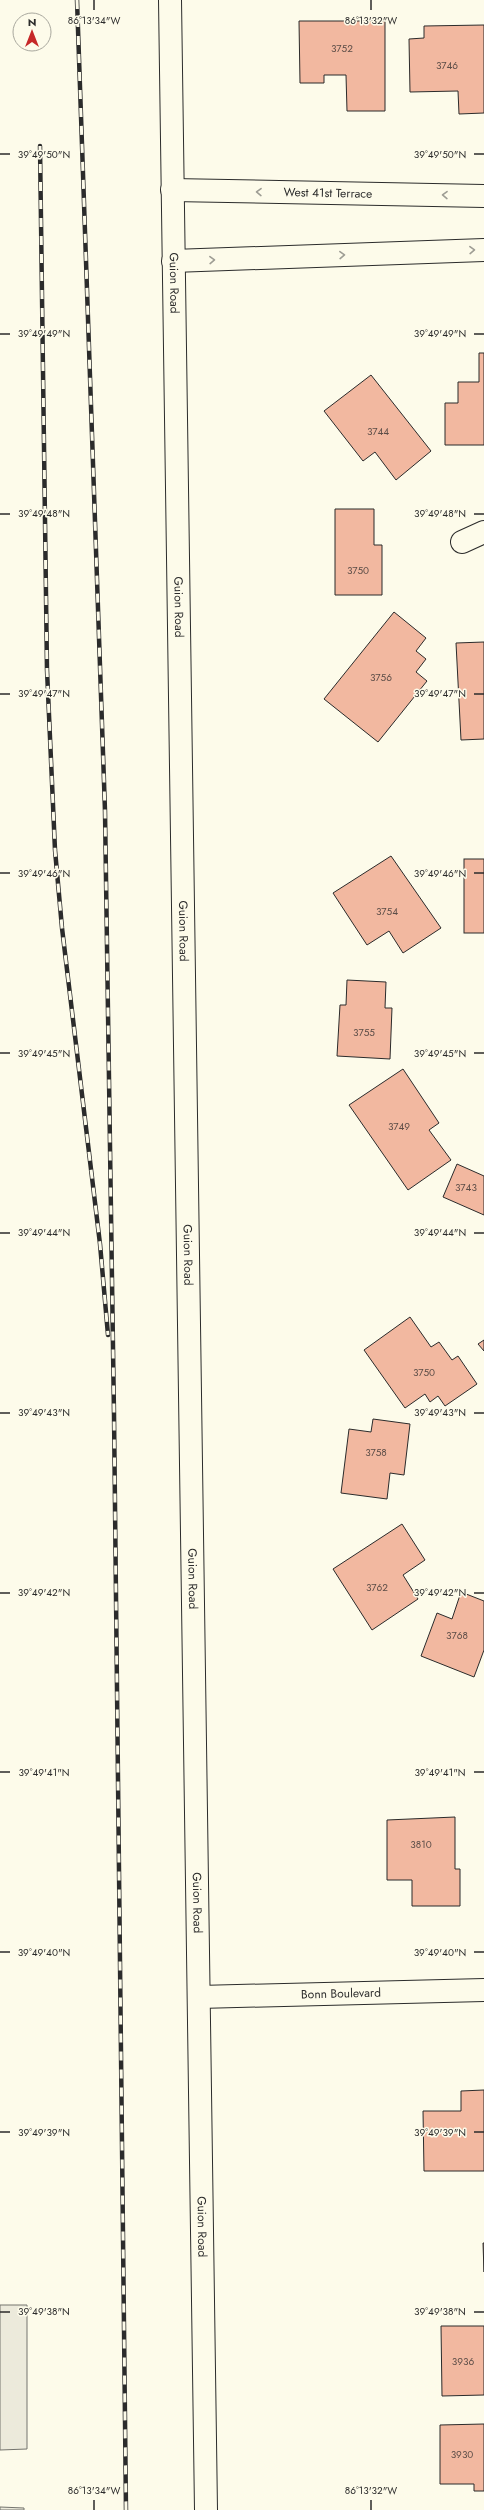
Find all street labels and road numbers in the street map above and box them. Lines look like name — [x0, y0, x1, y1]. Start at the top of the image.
street label: West 41st Terrace — [283, 183, 373, 203]
street label: Guion Road — [165, 252, 183, 314]
street label: Guion Road — [169, 576, 188, 638]
street label: Guion Road — [174, 900, 193, 962]
street label: Guion Road — [179, 1224, 197, 1286]
street label: Guion Road — [183, 1548, 202, 1610]
street label: Guion Road — [188, 1872, 207, 1934]
street label: Bonn Boulevard — [301, 1984, 381, 2003]
street label: Guion Road — [193, 2196, 211, 2257]

